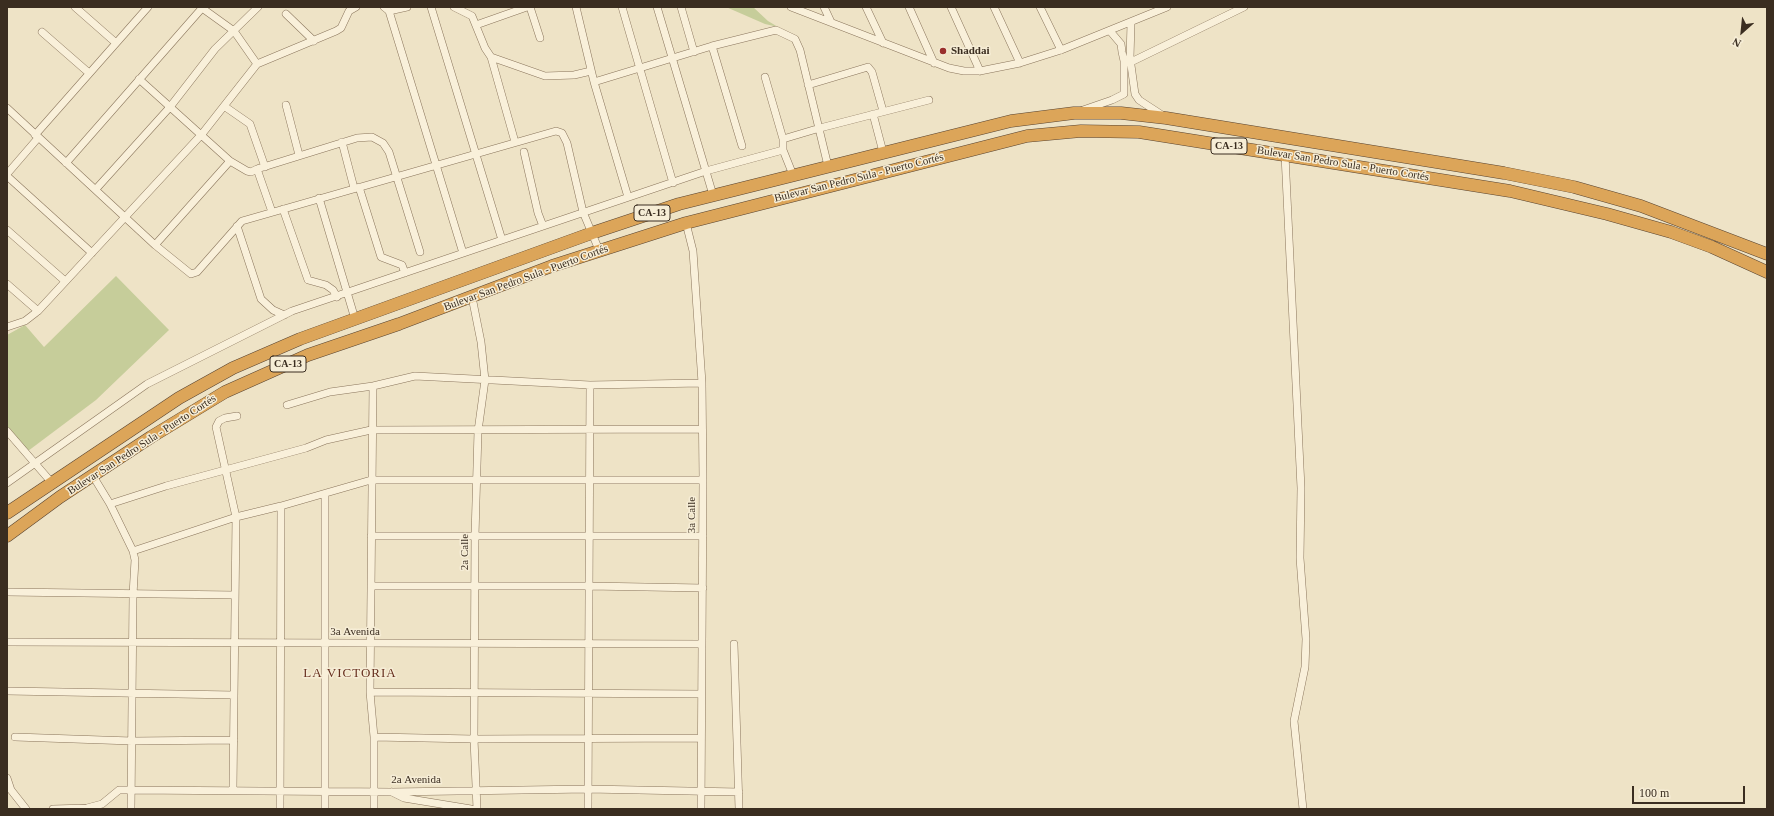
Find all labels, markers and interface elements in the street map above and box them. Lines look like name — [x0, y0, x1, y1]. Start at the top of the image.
north arrow — [1722, 12, 1762, 52]
text: N — [1730, 36, 1743, 50]
place label: Shaddai — [951, 44, 990, 58]
marker: Shaddai — [938, 46, 948, 56]
road number: CA-13 — [1211, 138, 1247, 154]
street label: Bulevar San Pedro Sula - Puerto Cortés — [1256, 144, 1430, 184]
street label: Bulevar San Pedro Sula - Puerto Cortés — [773, 151, 945, 205]
road number: CA-13 — [634, 205, 670, 221]
street label: Bulevar San Pedro Sula - Puerto Cortés — [442, 242, 610, 314]
road number: CA-13 — [270, 356, 306, 372]
street label: Bulevar San Pedro Sula - Puerto Cortés — [65, 392, 219, 498]
street label: 3a Calle — [685, 497, 699, 533]
street label: 2a Calle — [458, 534, 472, 570]
street label: 3a Avenida — [330, 625, 380, 639]
district label: LA VICTORIA — [303, 666, 397, 682]
street label: 2a Avenida — [391, 773, 441, 787]
scale bar — [1634, 778, 1747, 804]
text: 100 m — [1639, 786, 1669, 800]

